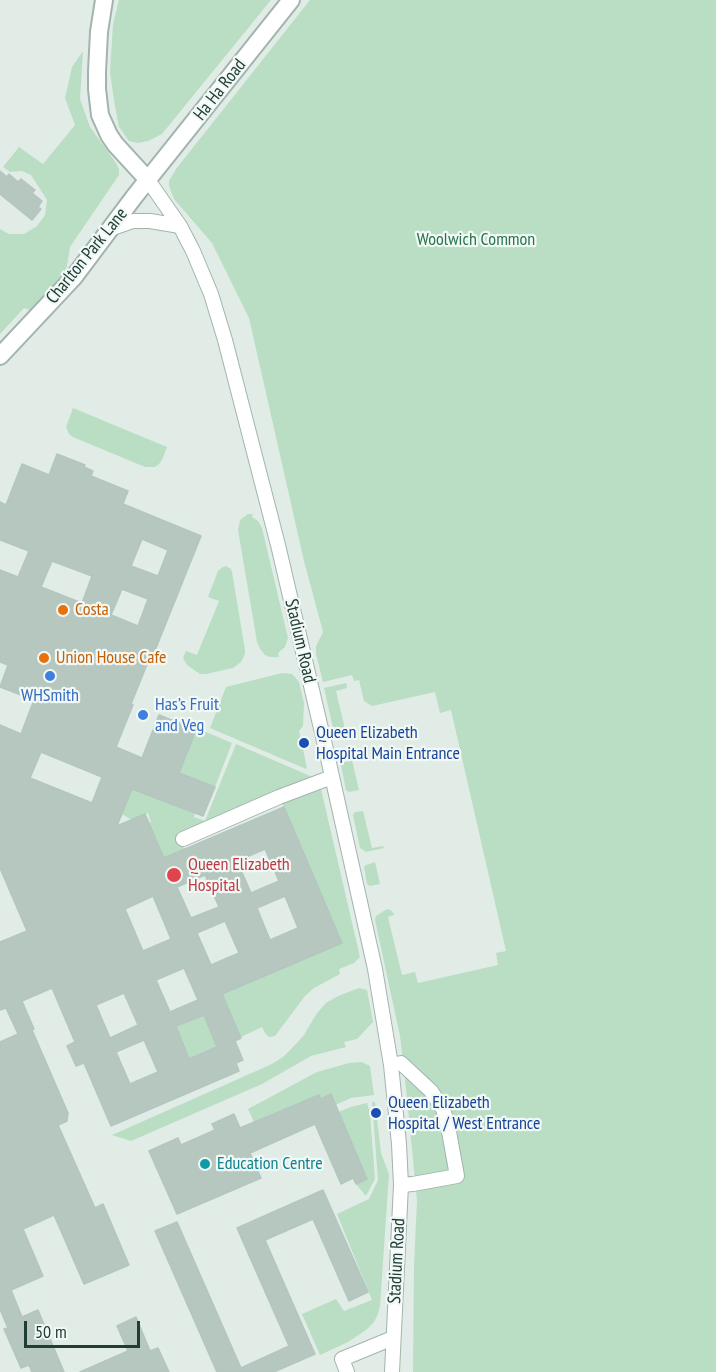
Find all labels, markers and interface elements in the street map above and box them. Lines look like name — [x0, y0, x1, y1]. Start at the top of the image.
street label: Ha Ha Road — [189, 55, 251, 125]
street label: Charlton Park Lane — [42, 204, 132, 308]
park label: Woolwich Common — [417, 229, 535, 251]
street label: Stadium Road — [280, 597, 320, 685]
place label: Costa — [75, 599, 109, 621]
marker: Costa — [56, 603, 70, 617]
place label: Union House Cafe — [56, 647, 166, 669]
marker: Union House Cafe — [37, 651, 51, 665]
marker: WHSmith — [43, 669, 57, 683]
place label: WHSmith — [21, 685, 79, 707]
place label: Has’s Fruit and Veg — [155, 694, 219, 736]
marker: Has’s Fruit and Veg — [136, 708, 150, 722]
place label: Queen Elizabeth Hospital Main Entrance — [316, 722, 460, 764]
marker: Queen Elizabeth Hospital Main Entrance — [297, 736, 311, 750]
place label: Queen Elizabeth Hospital — [188, 854, 290, 896]
marker: Queen Elizabeth Hospital — [165, 866, 183, 884]
place label: Queen Elizabeth Hospital / West Entrance — [388, 1092, 540, 1134]
marker: Queen Elizabeth Hospital / West Entrance — [369, 1106, 383, 1120]
place label: Education Centre — [217, 1153, 323, 1175]
marker: Education Centre — [198, 1157, 212, 1171]
street label: Stadium Road — [384, 1218, 410, 1304]
scale bar — [27, 1309, 142, 1347]
text: 50 m — [35, 1320, 67, 1343]

